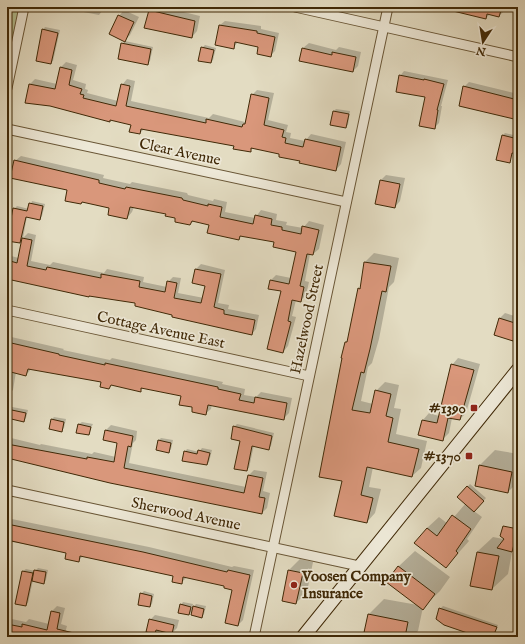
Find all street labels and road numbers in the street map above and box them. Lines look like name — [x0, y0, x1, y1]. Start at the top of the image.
street label: Clear Avenue — [138, 134, 223, 170]
street label: Hazelwood Street — [286, 263, 328, 375]
street label: Cottage Avenue East — [95, 307, 227, 353]
street label: Sherwood Avenue — [130, 493, 242, 535]

